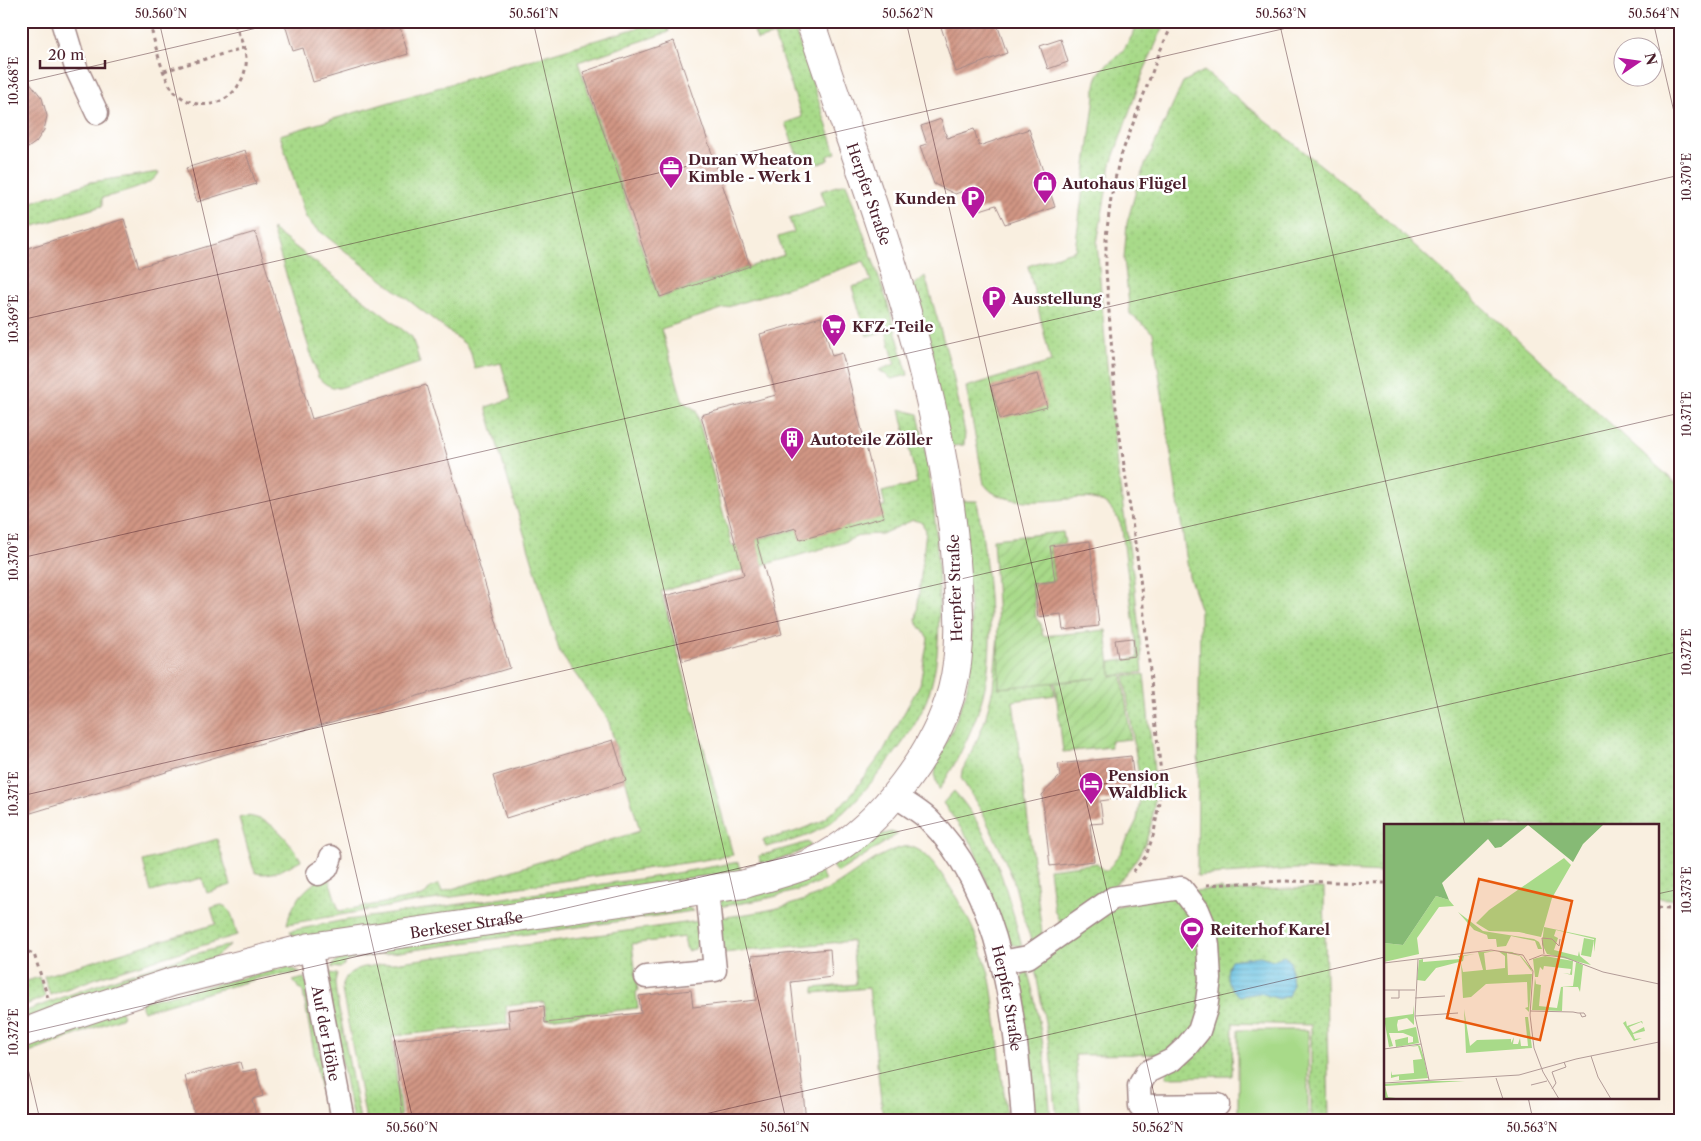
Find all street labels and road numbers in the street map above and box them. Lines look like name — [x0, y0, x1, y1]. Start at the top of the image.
street label: Herpfer Straße — [843, 140, 895, 248]
street label: Herpfer Straße — [944, 534, 966, 642]
street label: Berkeser Straße — [408, 907, 524, 942]
street label: Herpfer Straße — [988, 943, 1026, 1052]
street label: Auf der Höhe — [308, 983, 345, 1083]

